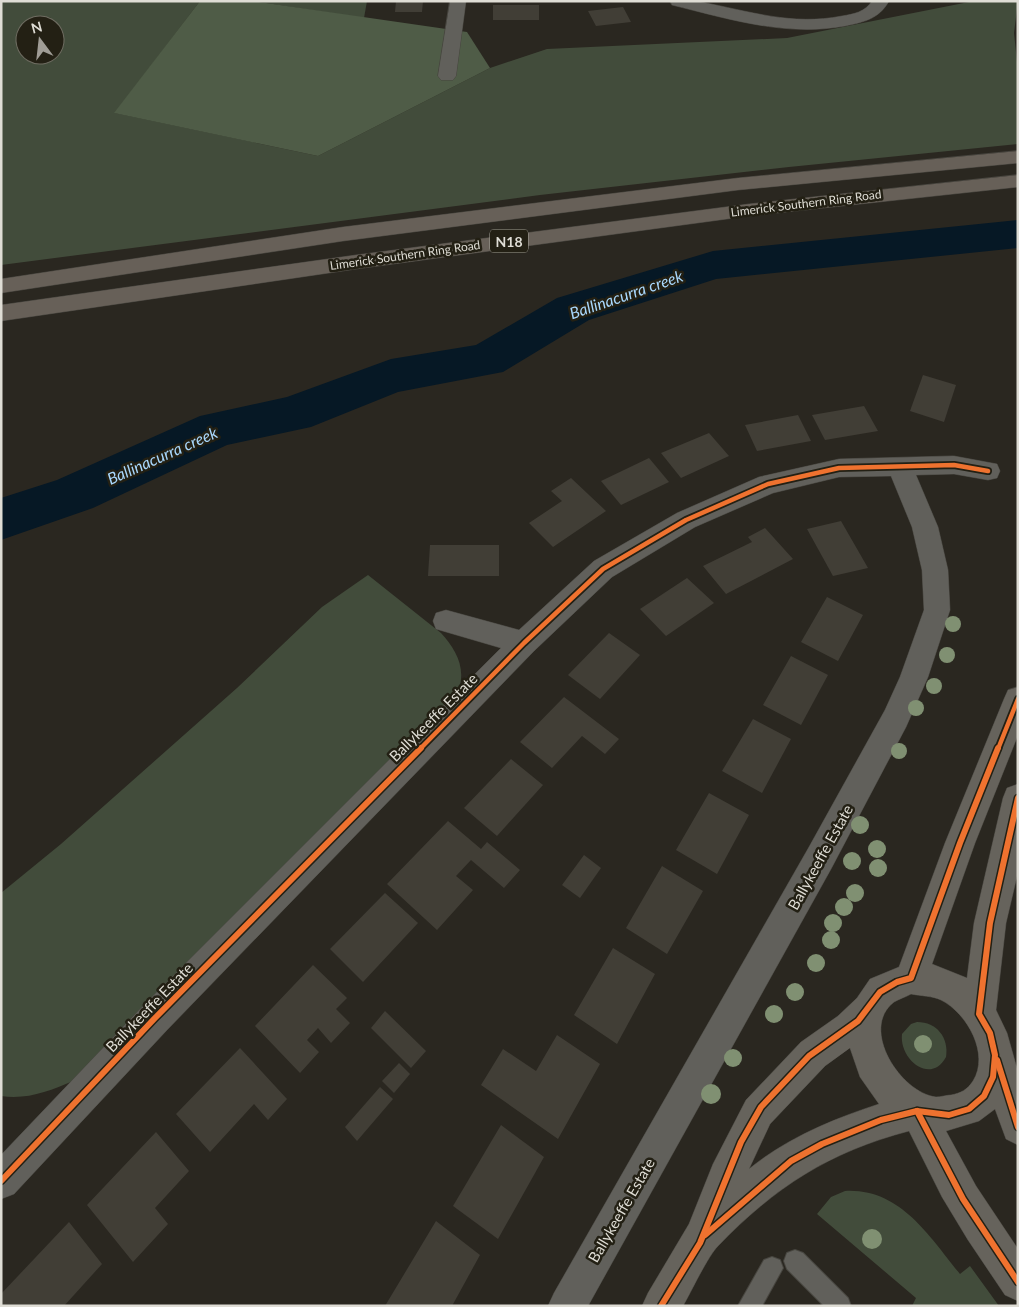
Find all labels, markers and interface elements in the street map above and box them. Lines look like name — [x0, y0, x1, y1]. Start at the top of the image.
north arrow — [15, 15, 65, 65]
text: N — [29, 17, 44, 37]
street label: Limerick Southern Ring Road — [730, 186, 882, 220]
road number: N18 — [490, 230, 528, 252]
street label: Limerick Southern Ring Road — [329, 237, 481, 273]
water label: Ballinacurra creek — [567, 266, 686, 322]
water label: Ballinacurra creek — [104, 422, 220, 488]
street label: Ballykeeffe Estate — [385, 669, 481, 765]
street label: Ballykeeffe Estate — [784, 801, 856, 913]
street label: Ballykeeffe Estate — [102, 958, 196, 1055]
street label: Ballykeeffe Estate — [584, 1155, 658, 1265]

